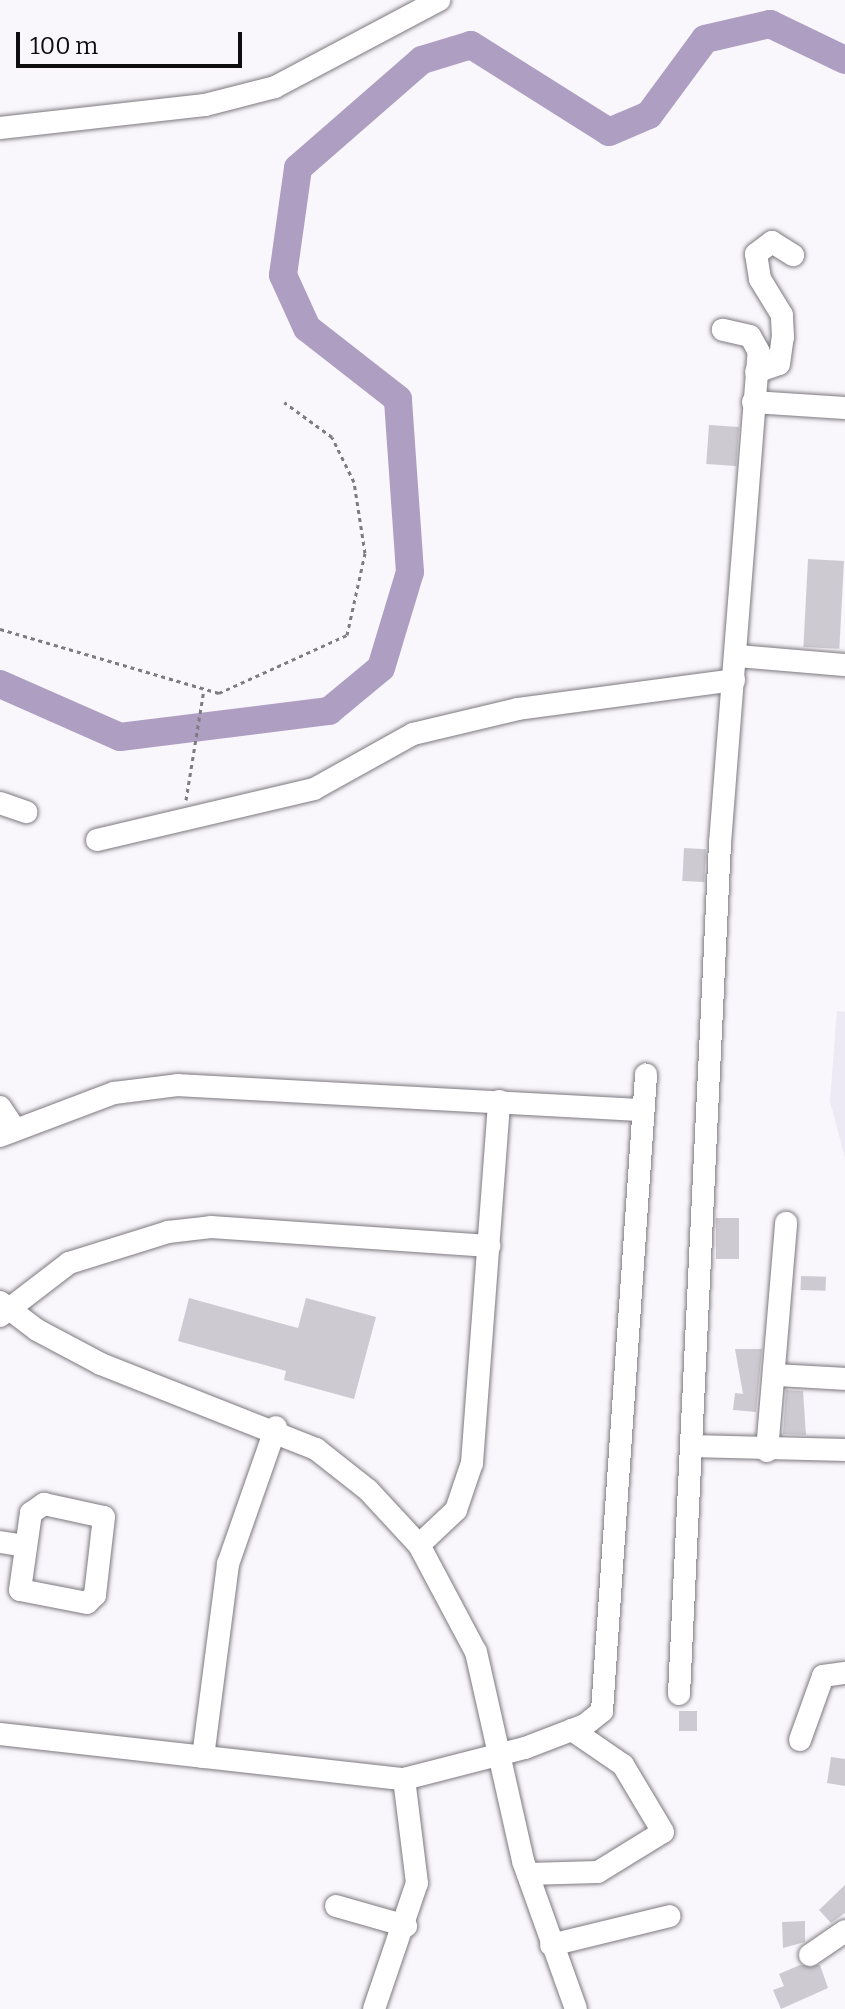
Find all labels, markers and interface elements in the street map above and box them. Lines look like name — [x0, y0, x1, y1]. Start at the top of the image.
scale bar — [20, 16, 246, 66]
text: 100 m — [30, 32, 98, 60]

